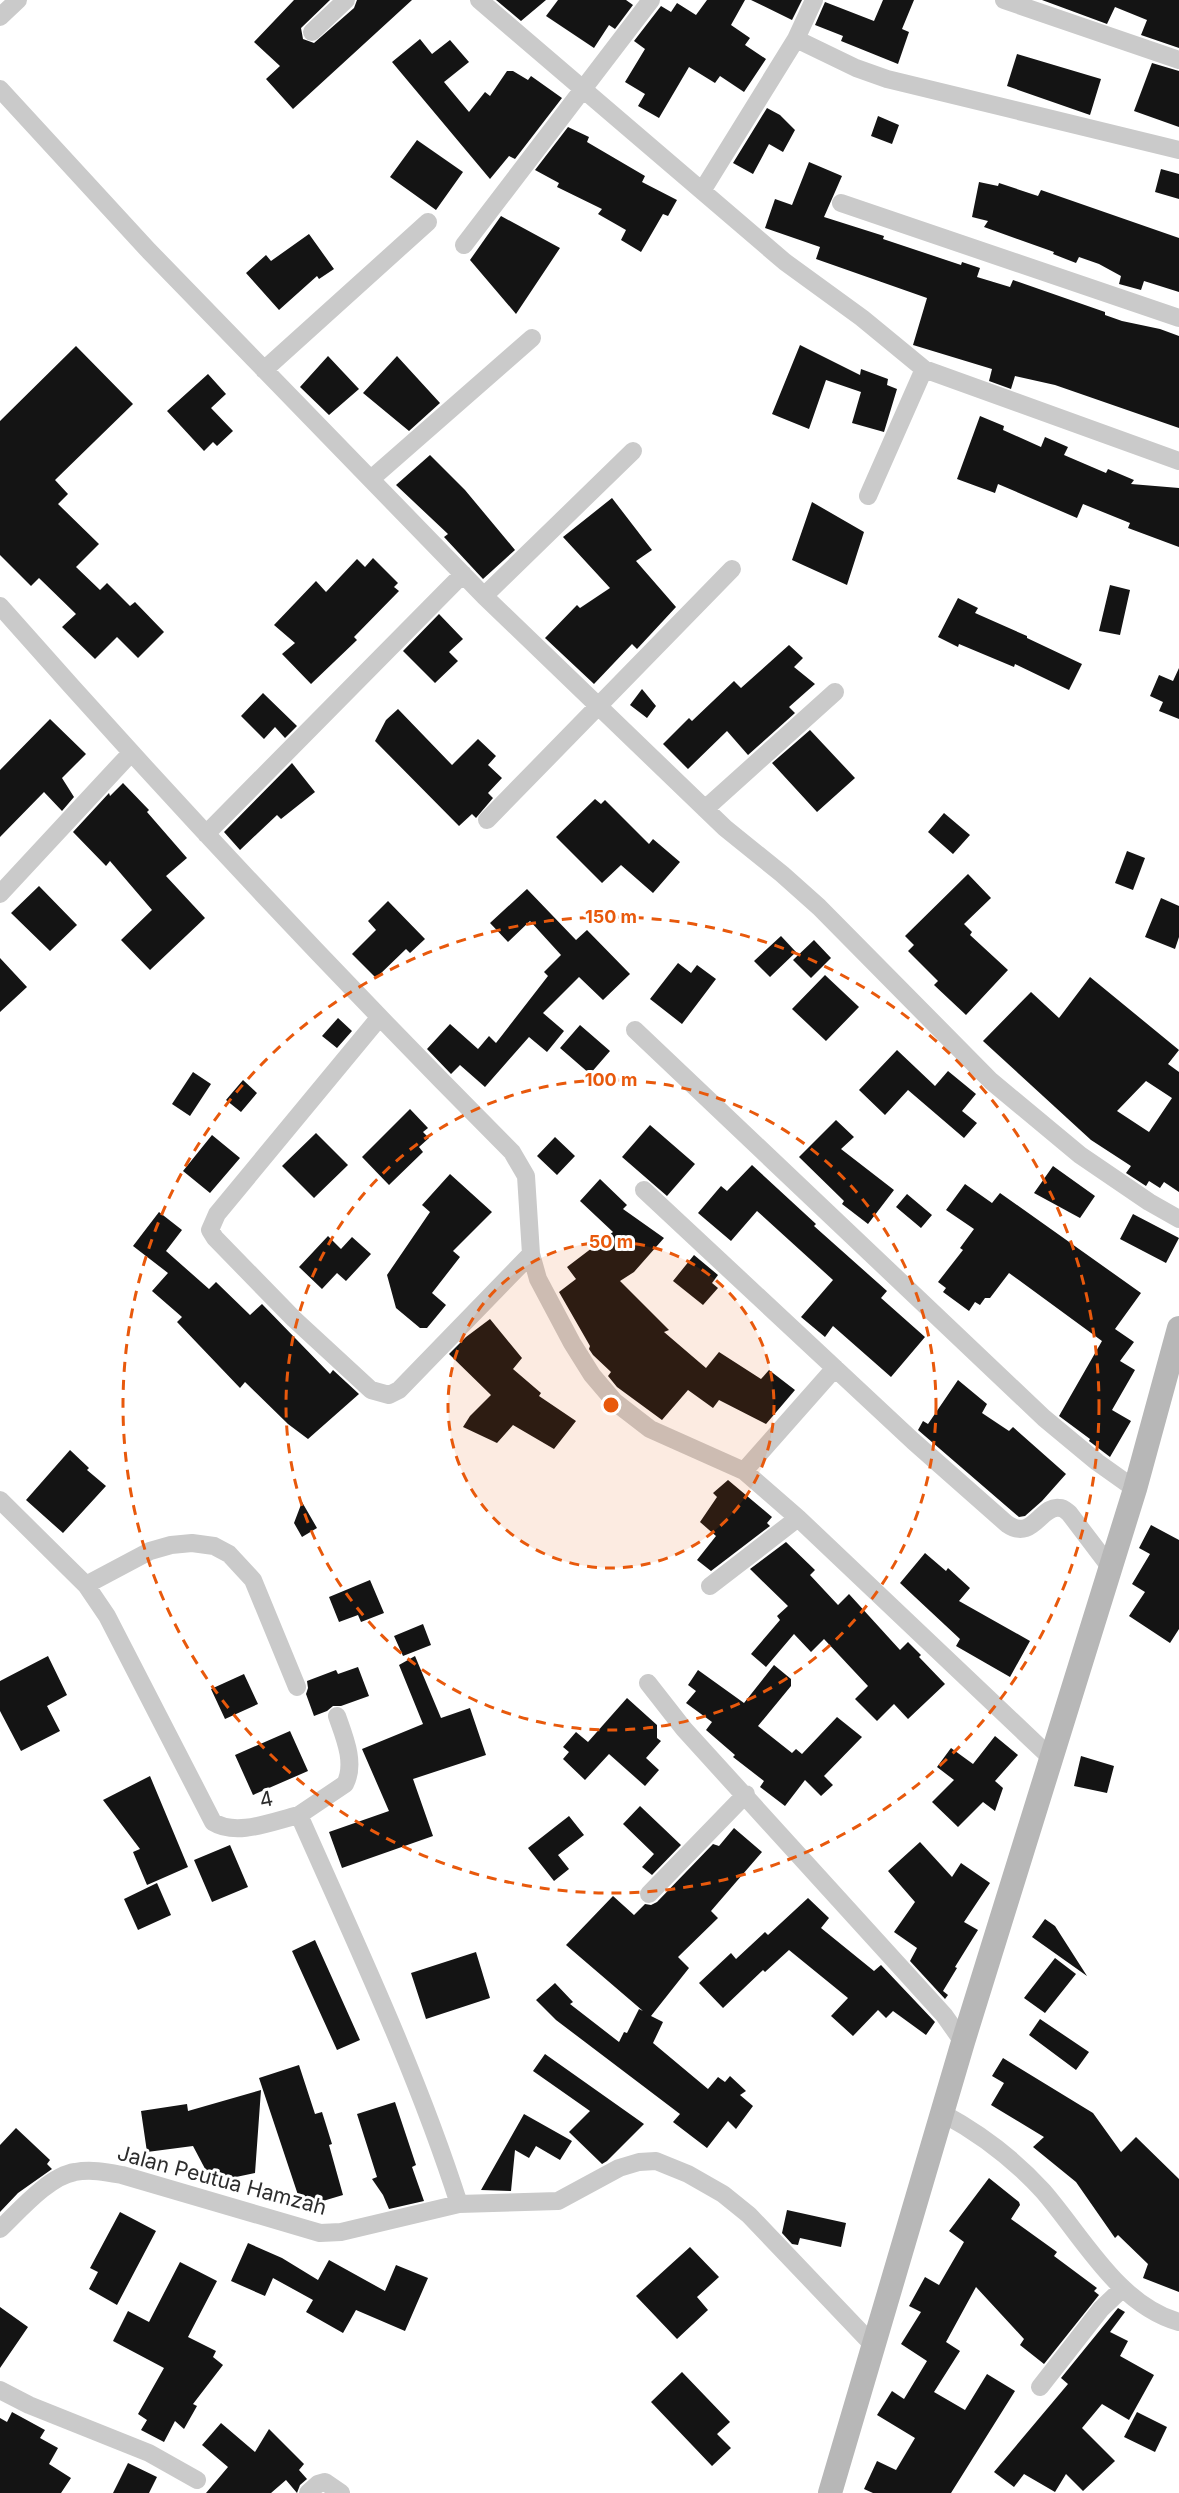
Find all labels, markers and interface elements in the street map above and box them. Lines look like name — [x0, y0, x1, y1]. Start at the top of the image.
text: 150 m — [585, 906, 637, 927]
text: 100 m — [585, 1069, 637, 1090]
text: 50 m — [589, 1231, 633, 1252]
centre of rings — [601, 1395, 621, 1415]
street label: 4 — [257, 1785, 275, 1813]
street label: Jalan Peutua Hamzah — [115, 2140, 329, 2220]

